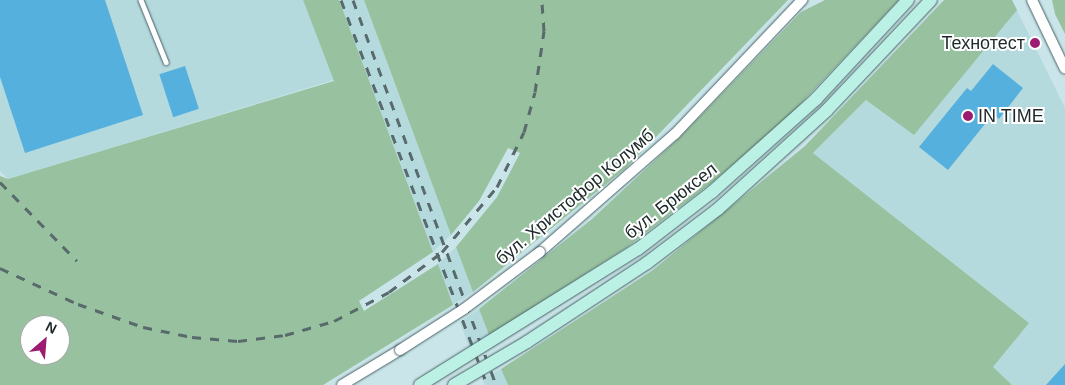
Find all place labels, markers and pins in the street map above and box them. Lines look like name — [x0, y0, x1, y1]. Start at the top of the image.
place label: Технотест — [942, 32, 1025, 54]
marker: Технотест — [1029, 37, 1041, 49]
place label: IN TIME — [978, 105, 1044, 127]
marker: IN TIME — [962, 110, 974, 122]

